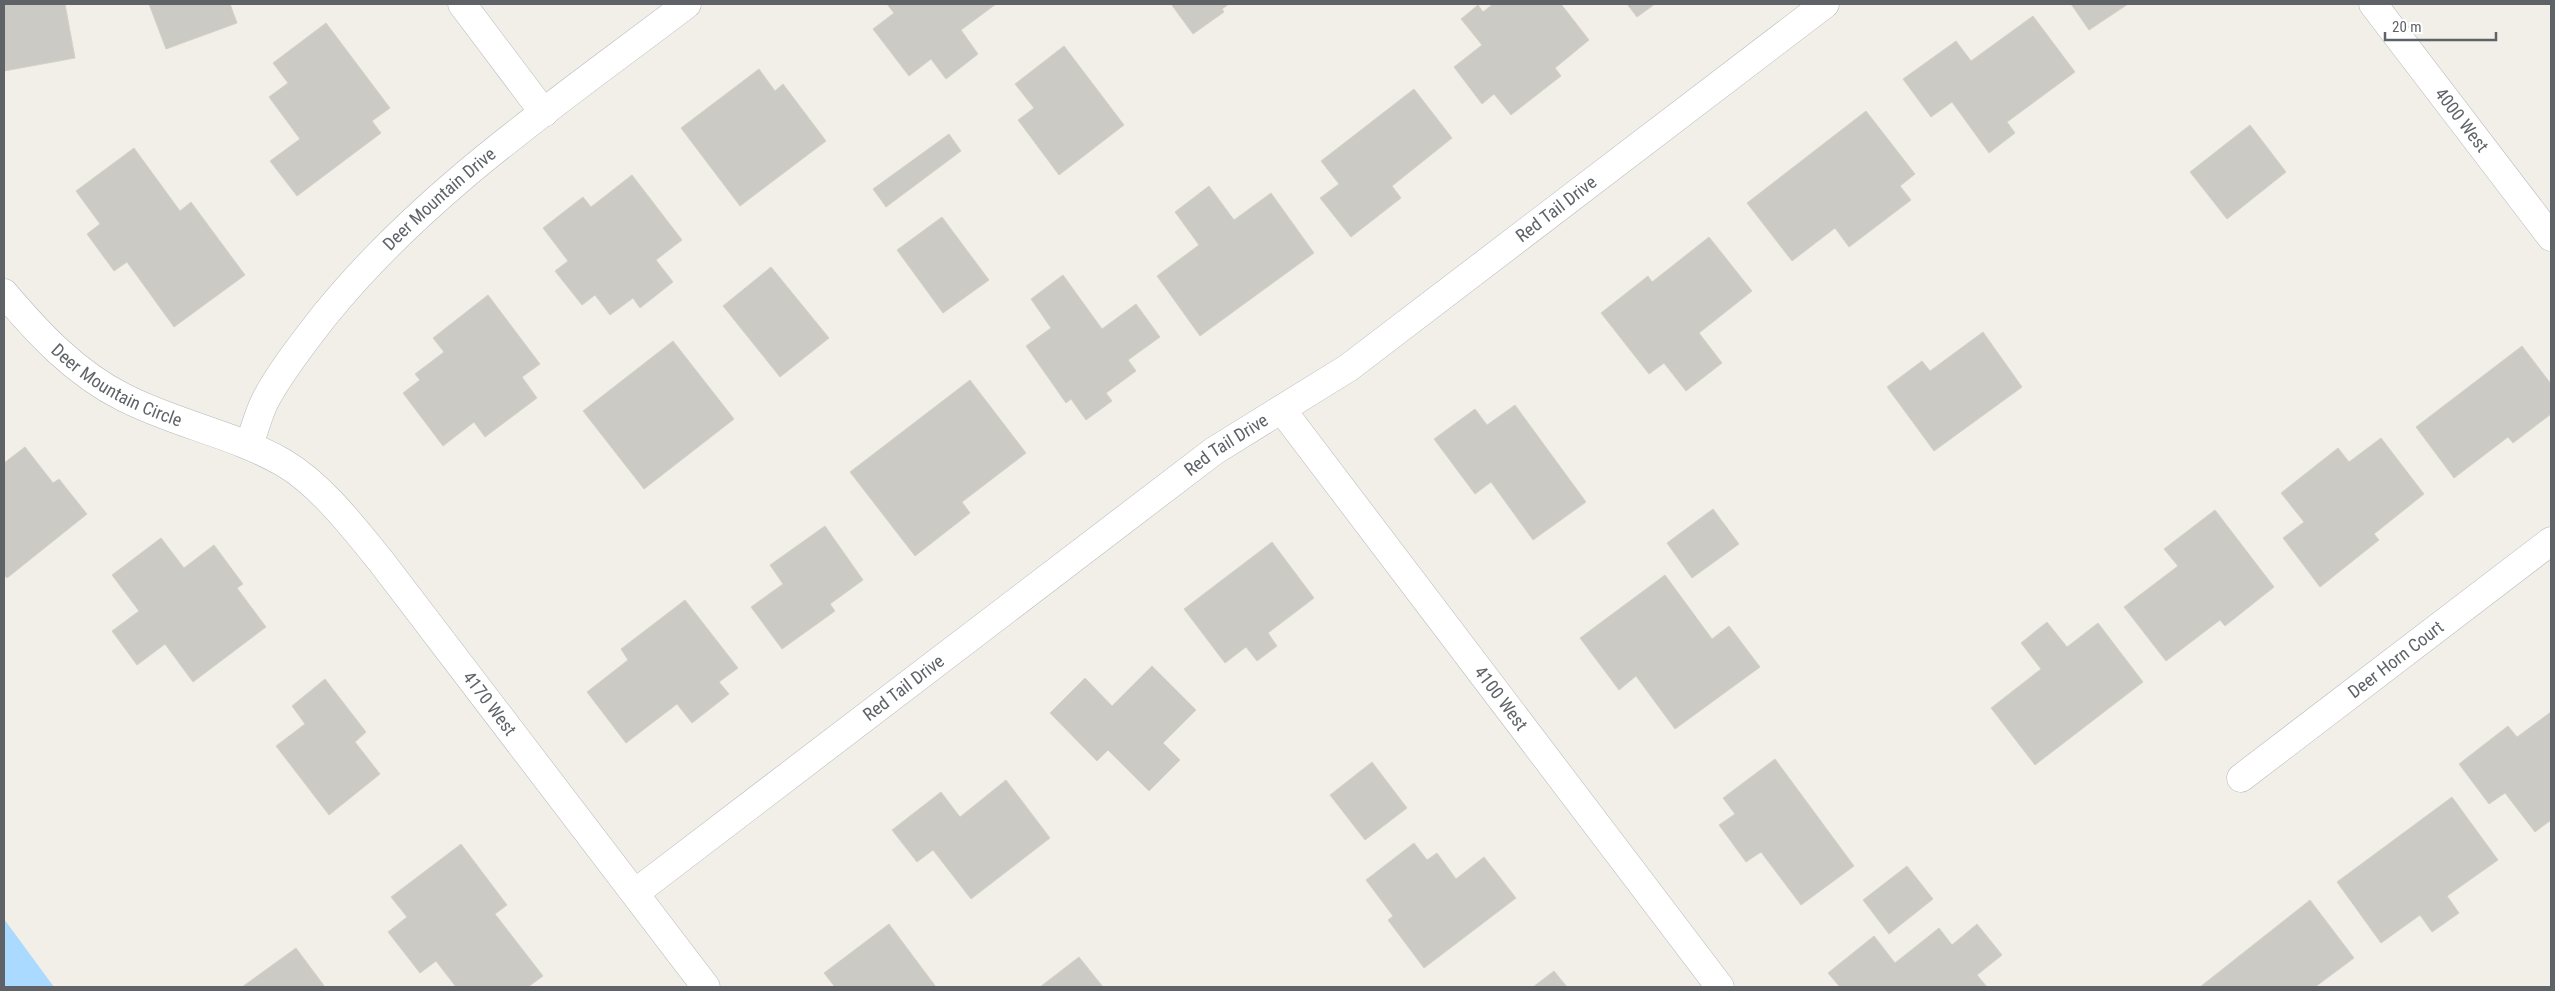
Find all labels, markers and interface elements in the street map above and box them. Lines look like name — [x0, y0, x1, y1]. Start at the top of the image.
scale bar — [2385, 10, 2496, 42]
text: 20 m — [2392, 18, 2422, 36]
street label: 4000 West — [2431, 83, 2493, 156]
street label: Deer Mountain Drive — [378, 143, 500, 254]
street label: Red Tail Drive — [1511, 171, 1601, 246]
street label: Deer Mountain Circle — [47, 339, 185, 431]
street label: Red Tail Drive — [1180, 409, 1272, 480]
street label: Deer Horn Court — [2344, 616, 2447, 702]
street label: Red Tail Drive — [859, 650, 948, 725]
street label: 4100 West — [1470, 662, 1532, 734]
street label: 4170 West — [459, 667, 521, 739]

